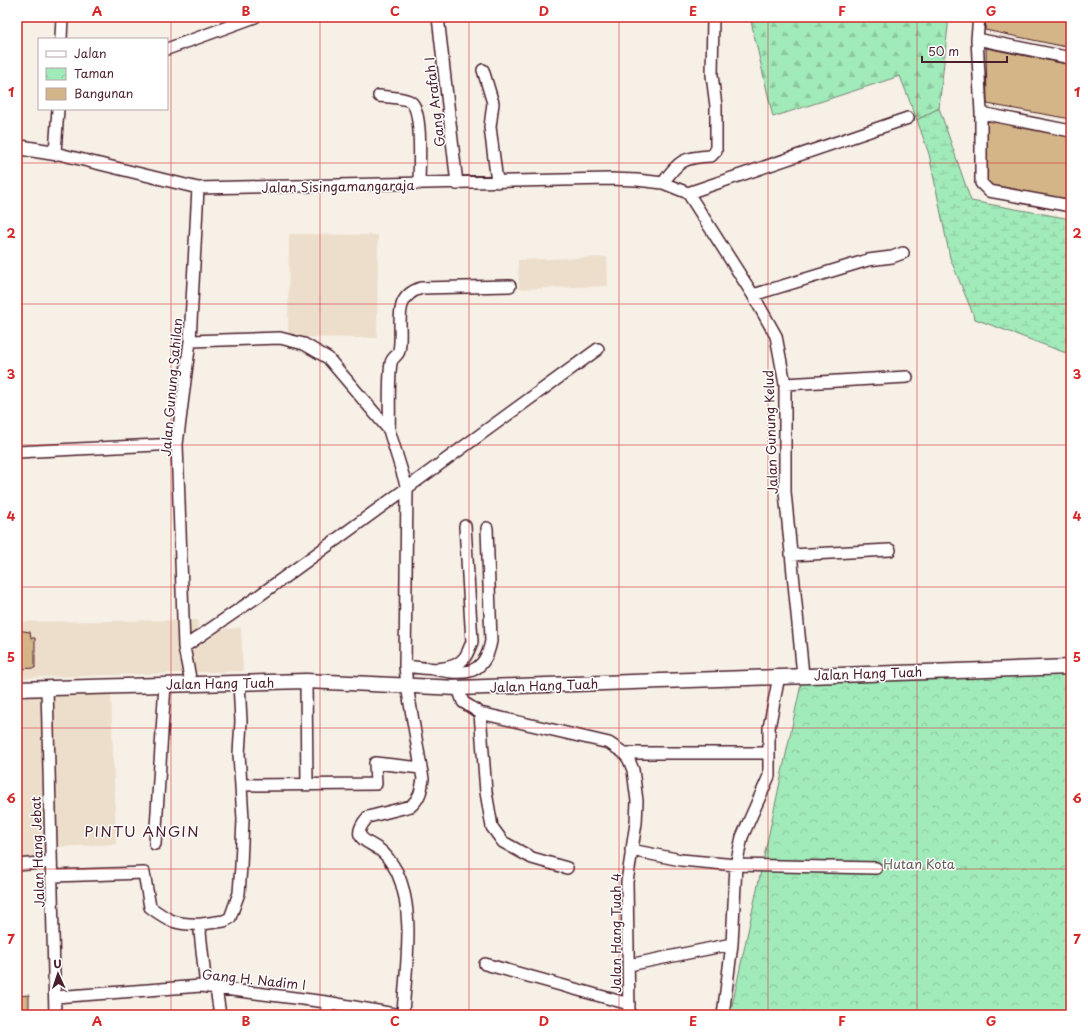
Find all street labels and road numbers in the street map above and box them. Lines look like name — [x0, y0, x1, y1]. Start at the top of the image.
street label: Gang Arafah I — [419, 56, 449, 148]
street label: Jalan Sisingamangaraja — [261, 175, 415, 197]
street label: Jalan Gunung Sahilan — [155, 317, 187, 457]
street label: Jalan Gunung Kelud — [758, 370, 782, 494]
street label: Jalan Hang Tuah — [813, 662, 923, 684]
street label: Jalan Hang Tuah — [166, 673, 274, 693]
street label: Jalan Hang Tuah — [489, 674, 599, 696]
street label: Jalan Hang Jebat — [26, 796, 48, 908]
street label: Jalan Hang Tuah 4 — [606, 873, 625, 993]
street label: Gang H. Nadim I — [201, 964, 307, 994]

